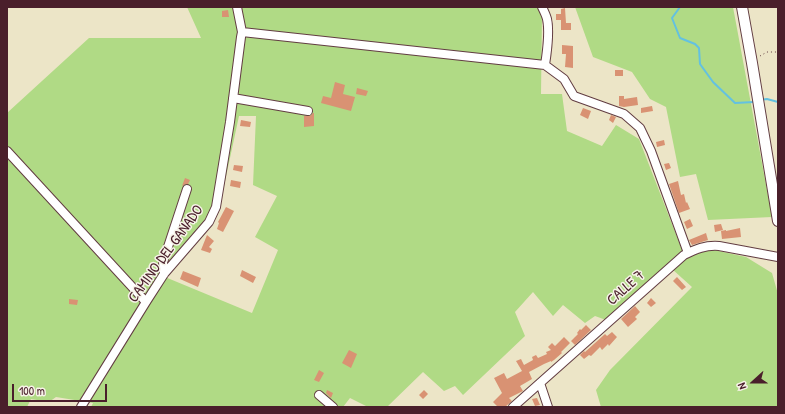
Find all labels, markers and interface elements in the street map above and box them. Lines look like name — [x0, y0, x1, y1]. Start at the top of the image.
street label: CAMINO DEL GANADO — [125, 202, 207, 306]
street label: CALLE 7 — [604, 267, 648, 309]
north arrow — [733, 362, 773, 402]
scale bar — [14, 376, 109, 402]
text: N — [734, 381, 749, 392]
text: 100 m — [19, 382, 45, 399]

